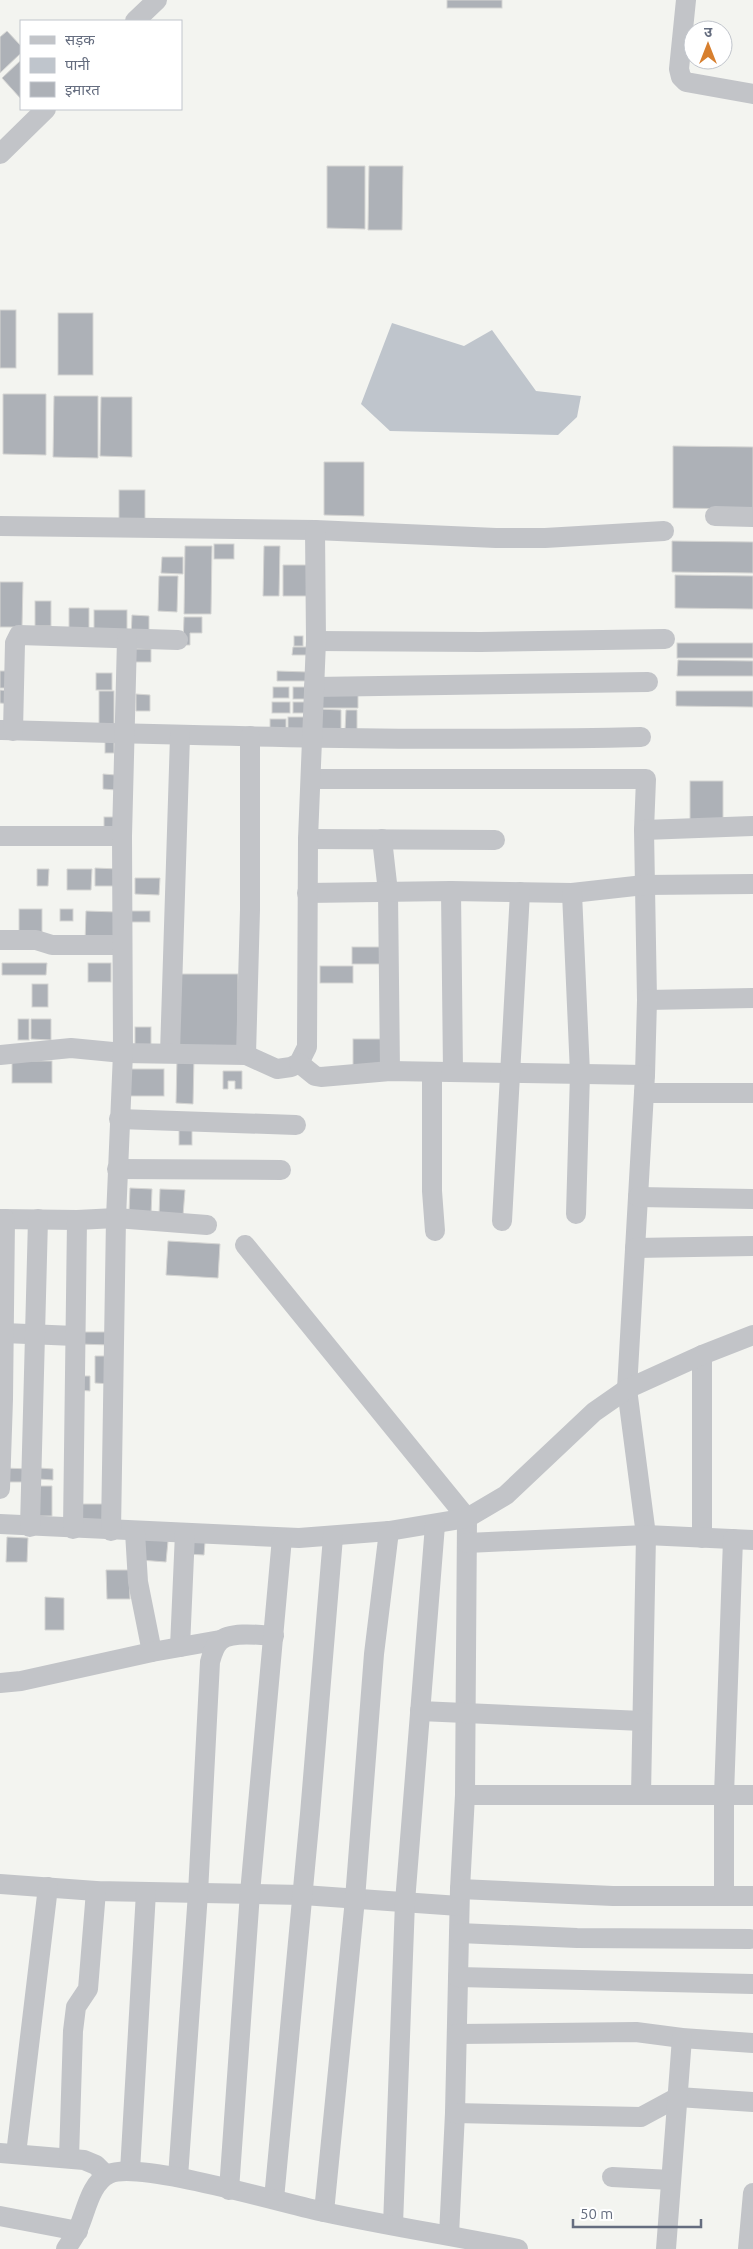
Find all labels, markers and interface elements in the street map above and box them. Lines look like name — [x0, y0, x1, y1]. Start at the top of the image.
legend — [20, 20, 182, 110]
north arrow — [683, 20, 733, 70]
text: उ — [704, 24, 713, 40]
text: सड़क — [65, 31, 95, 48]
text: पानी — [65, 56, 91, 73]
text: इमारत — [65, 81, 100, 98]
scale bar — [573, 2196, 700, 2228]
text: 50 m — [580, 2205, 613, 2222]

